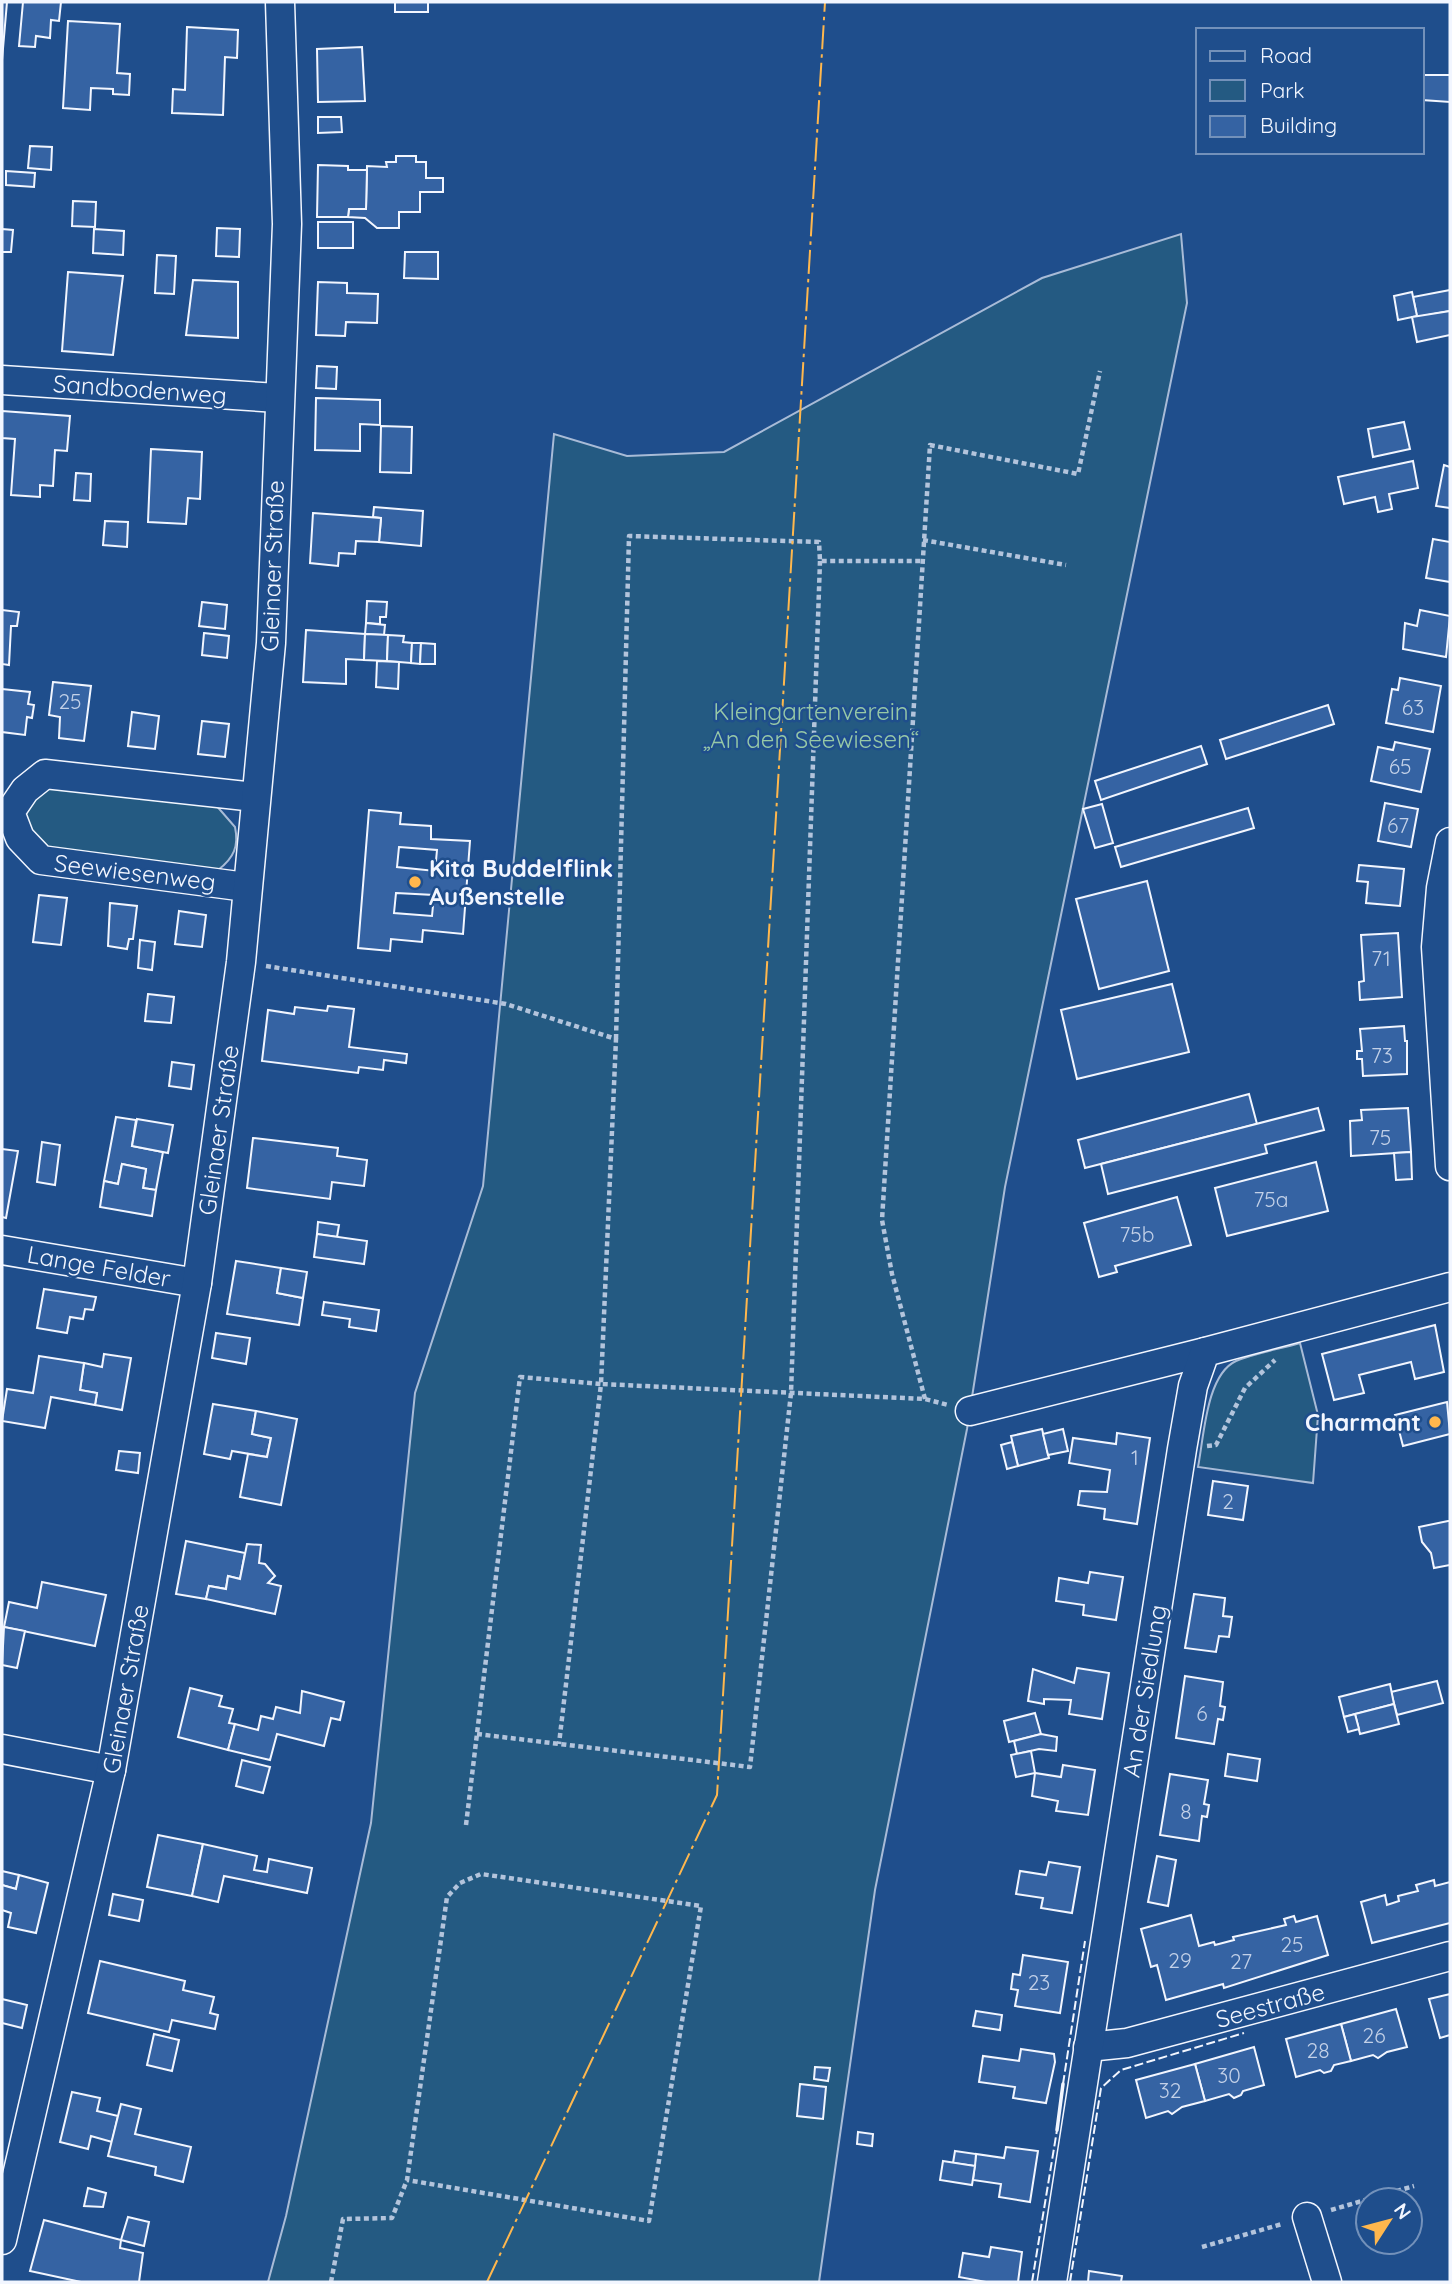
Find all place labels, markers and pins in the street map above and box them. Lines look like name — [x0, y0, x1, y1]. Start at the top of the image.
place label: Kita Buddelflink Außenstelle — [429, 853, 613, 911]
marker: Kita Buddelflink Außenstelle — [407, 874, 423, 890]
place label: Charmant — [1305, 1407, 1421, 1437]
marker: Charmant — [1427, 1414, 1443, 1430]

